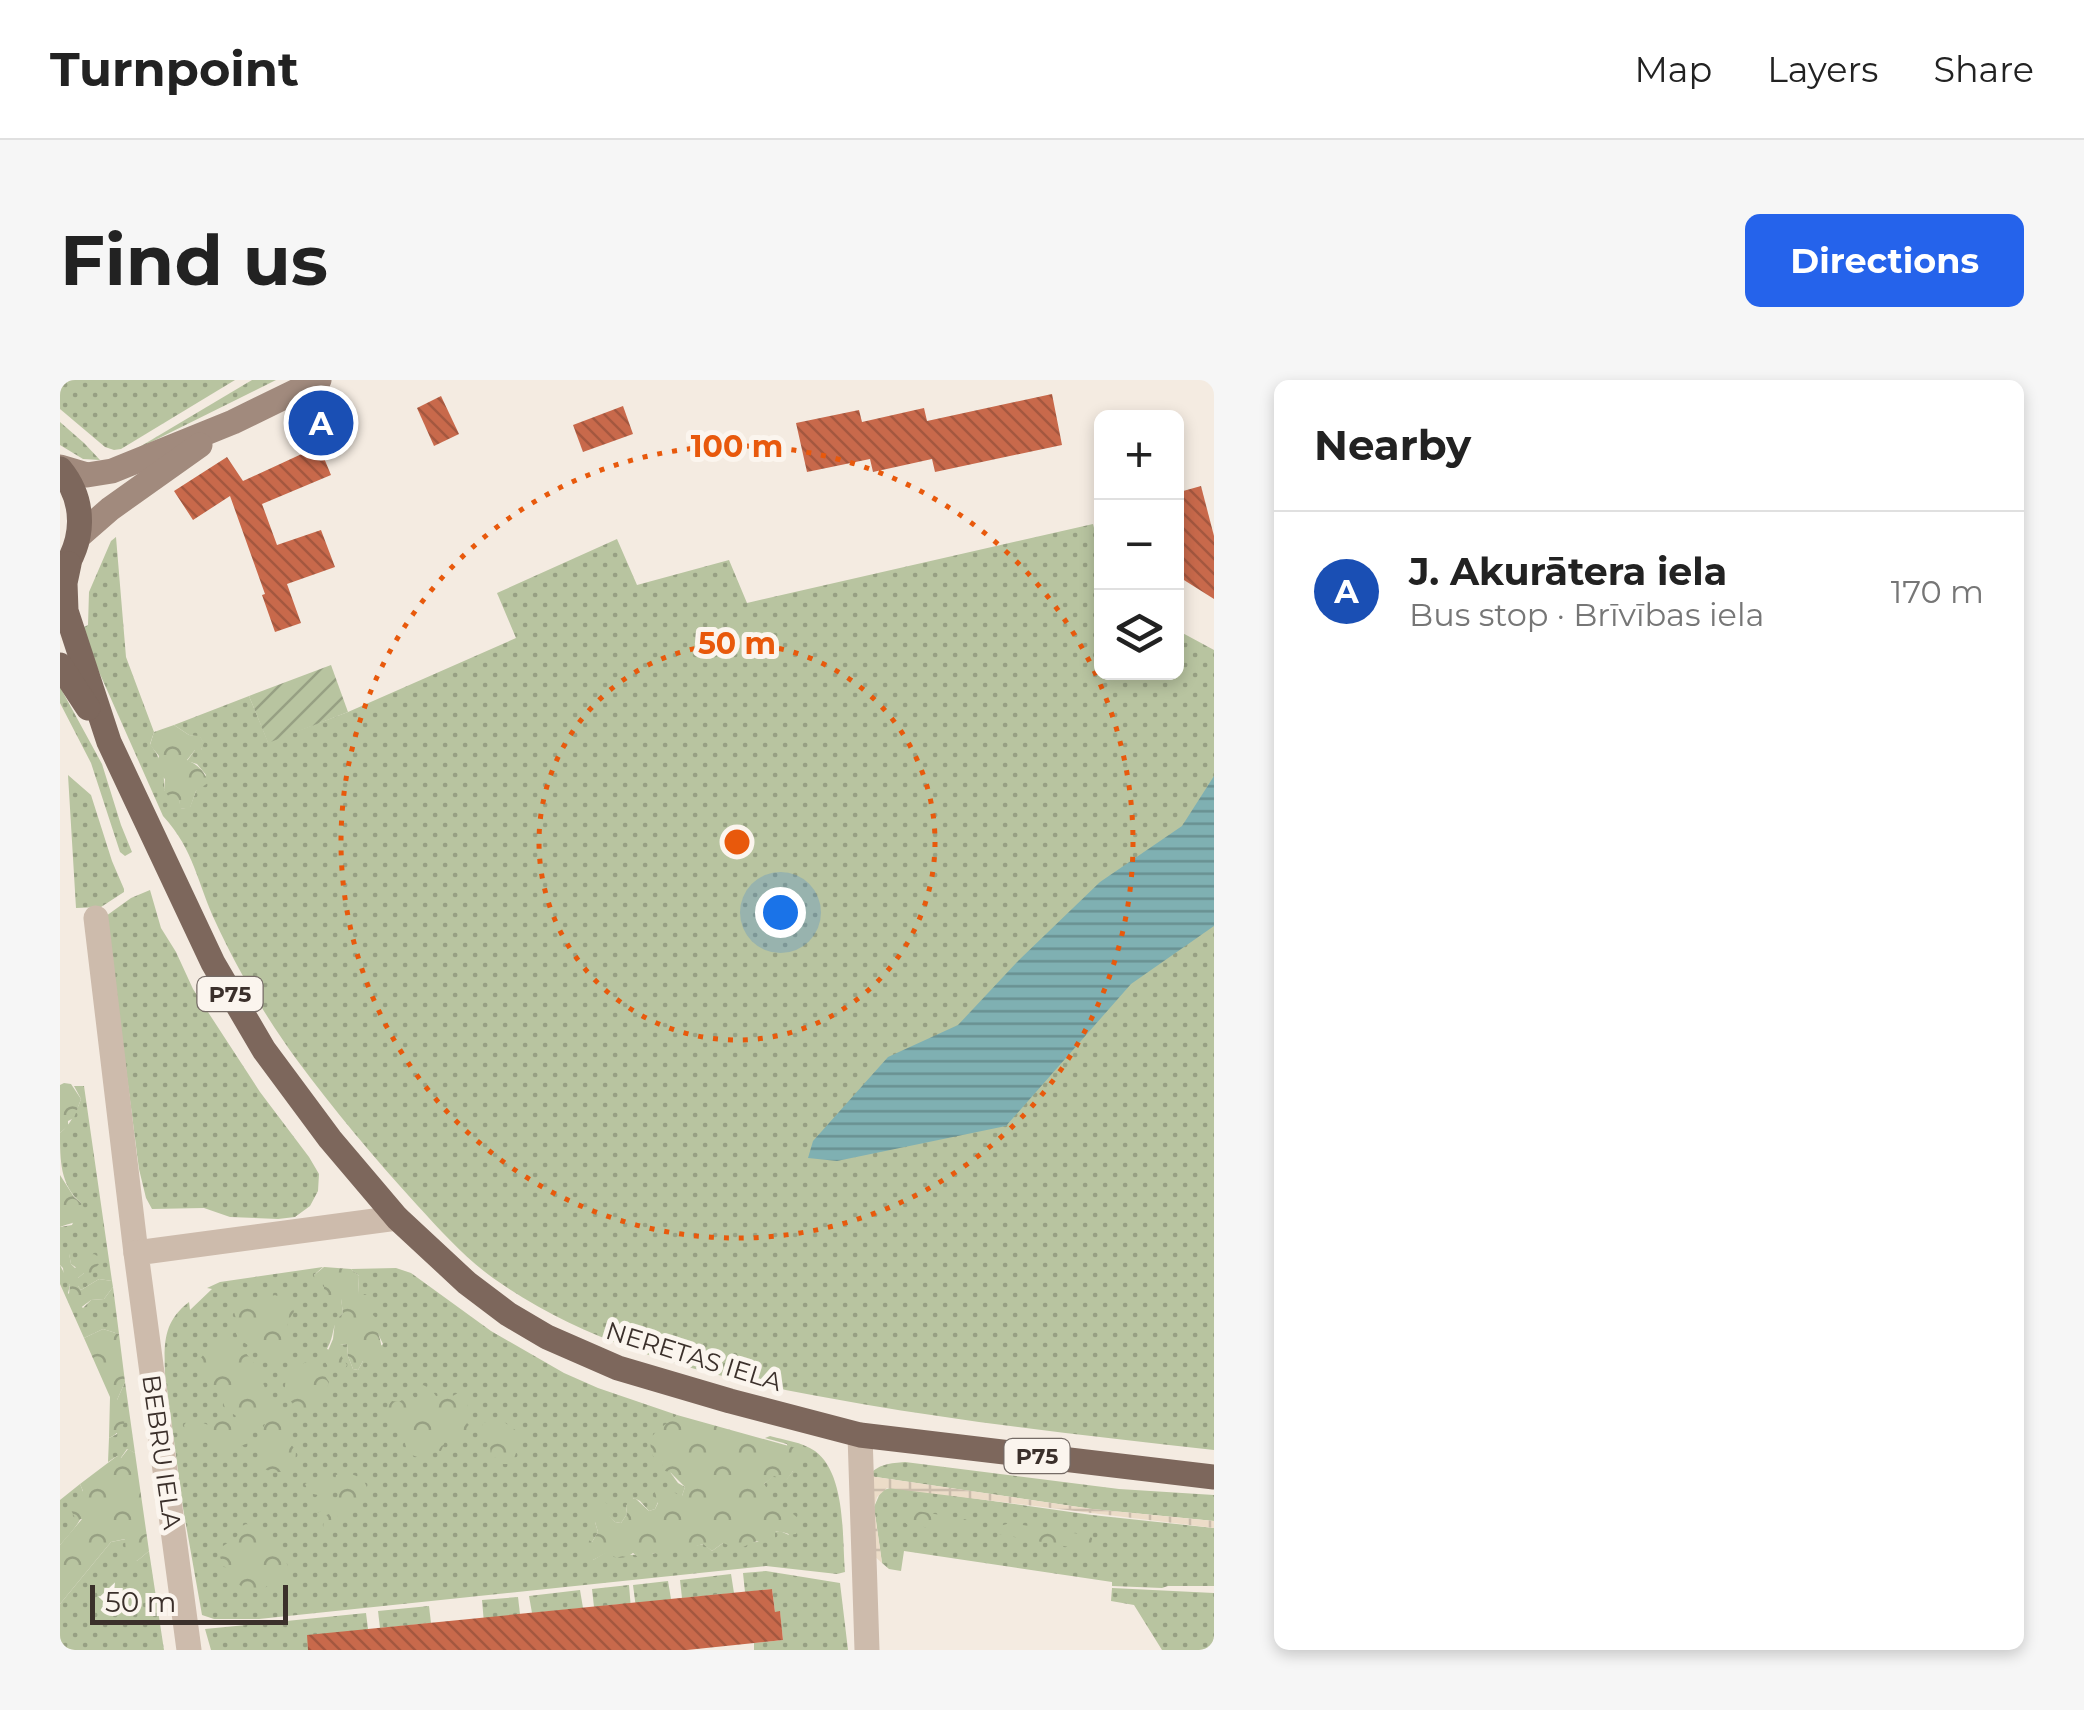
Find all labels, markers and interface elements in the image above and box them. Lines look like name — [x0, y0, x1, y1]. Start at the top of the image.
text: Turnpoint — [50, 40, 299, 98]
text: Map — [1634, 48, 1712, 91]
text: Layers — [1767, 48, 1878, 91]
text: Share — [1933, 48, 2034, 91]
button: Directions — [1745, 214, 2024, 307]
text: Find us — [60, 217, 328, 303]
pin: A — [288, 385, 354, 460]
map controls — [1094, 410, 1184, 680]
button: + — [1094, 410, 1184, 500]
text: Nearby — [1314, 419, 1471, 471]
text: 100 m — [691, 428, 783, 465]
button: − — [1094, 500, 1184, 590]
text: J. Akurātera iela — [1409, 548, 1727, 595]
text: A — [1334, 572, 1359, 611]
text: 170 m — [1891, 572, 1984, 611]
button: layers — [1094, 590, 1184, 680]
text: Bus stop · Brīvības iela — [1409, 595, 1764, 634]
text: 50 m — [698, 625, 776, 662]
centre of rings — [719, 824, 755, 860]
your location — [755, 887, 806, 938]
road number: P75 — [198, 977, 262, 1011]
street label: NERETAS IELA — [603, 1315, 786, 1397]
street label: BEBRU IELA — [136, 1373, 188, 1531]
road number: P75 — [1004, 1439, 1070, 1473]
scale bar — [90, 1580, 288, 1624]
text: 50 m — [105, 1585, 176, 1619]

